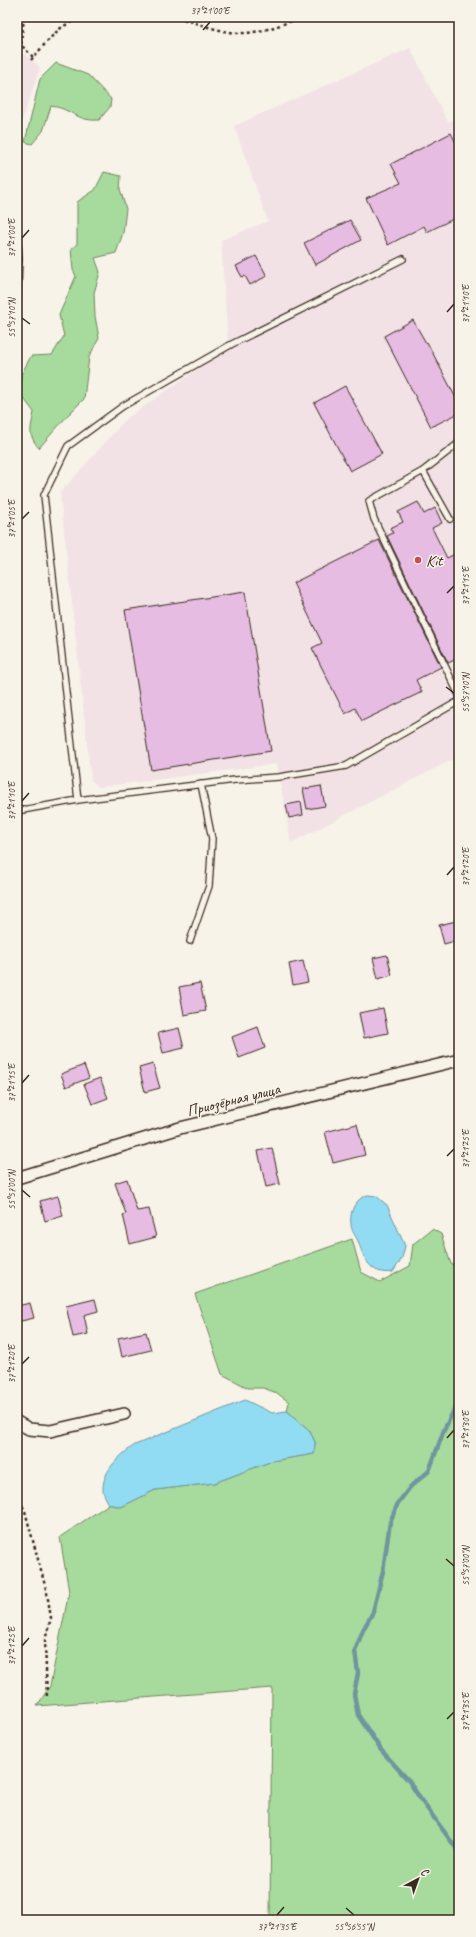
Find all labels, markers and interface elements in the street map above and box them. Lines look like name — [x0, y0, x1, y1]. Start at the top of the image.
text: 37°21'00"E — [191, 4, 231, 17]
text: 37°21'00"E — [5, 217, 18, 257]
text: 37°21'10"E — [459, 283, 472, 323]
text: 55°57'10"N — [5, 296, 18, 338]
text: 37°21'05"E — [5, 498, 18, 538]
place label: Kit — [426, 551, 444, 571]
marker: Kit — [413, 555, 423, 565]
text: 37°21'15"E — [459, 565, 472, 605]
text: 55°57'10"N — [459, 671, 472, 713]
text: 37°21'10"E — [5, 780, 18, 820]
text: 37°21'20"E — [459, 846, 472, 886]
text: 37°21'15"E — [5, 1062, 18, 1102]
street label: Приозёрная улица — [185, 1078, 283, 1121]
text: 37°21'25"E — [459, 1128, 472, 1168]
text: 55°57'00"N — [5, 1168, 18, 1210]
text: 37°21'20"E — [5, 1343, 18, 1383]
text: 37°21'30"E — [459, 1409, 472, 1449]
text: 55°57'00"N — [459, 1544, 472, 1586]
text: 37°21'25"E — [5, 1625, 18, 1665]
text: 37°21'35"E — [459, 1691, 472, 1731]
north arrow — [398, 1859, 438, 1899]
text: С — [418, 1864, 432, 1880]
text: 37°21'35"E — [258, 1920, 298, 1933]
text: 55°56'55"N — [334, 1920, 376, 1933]

